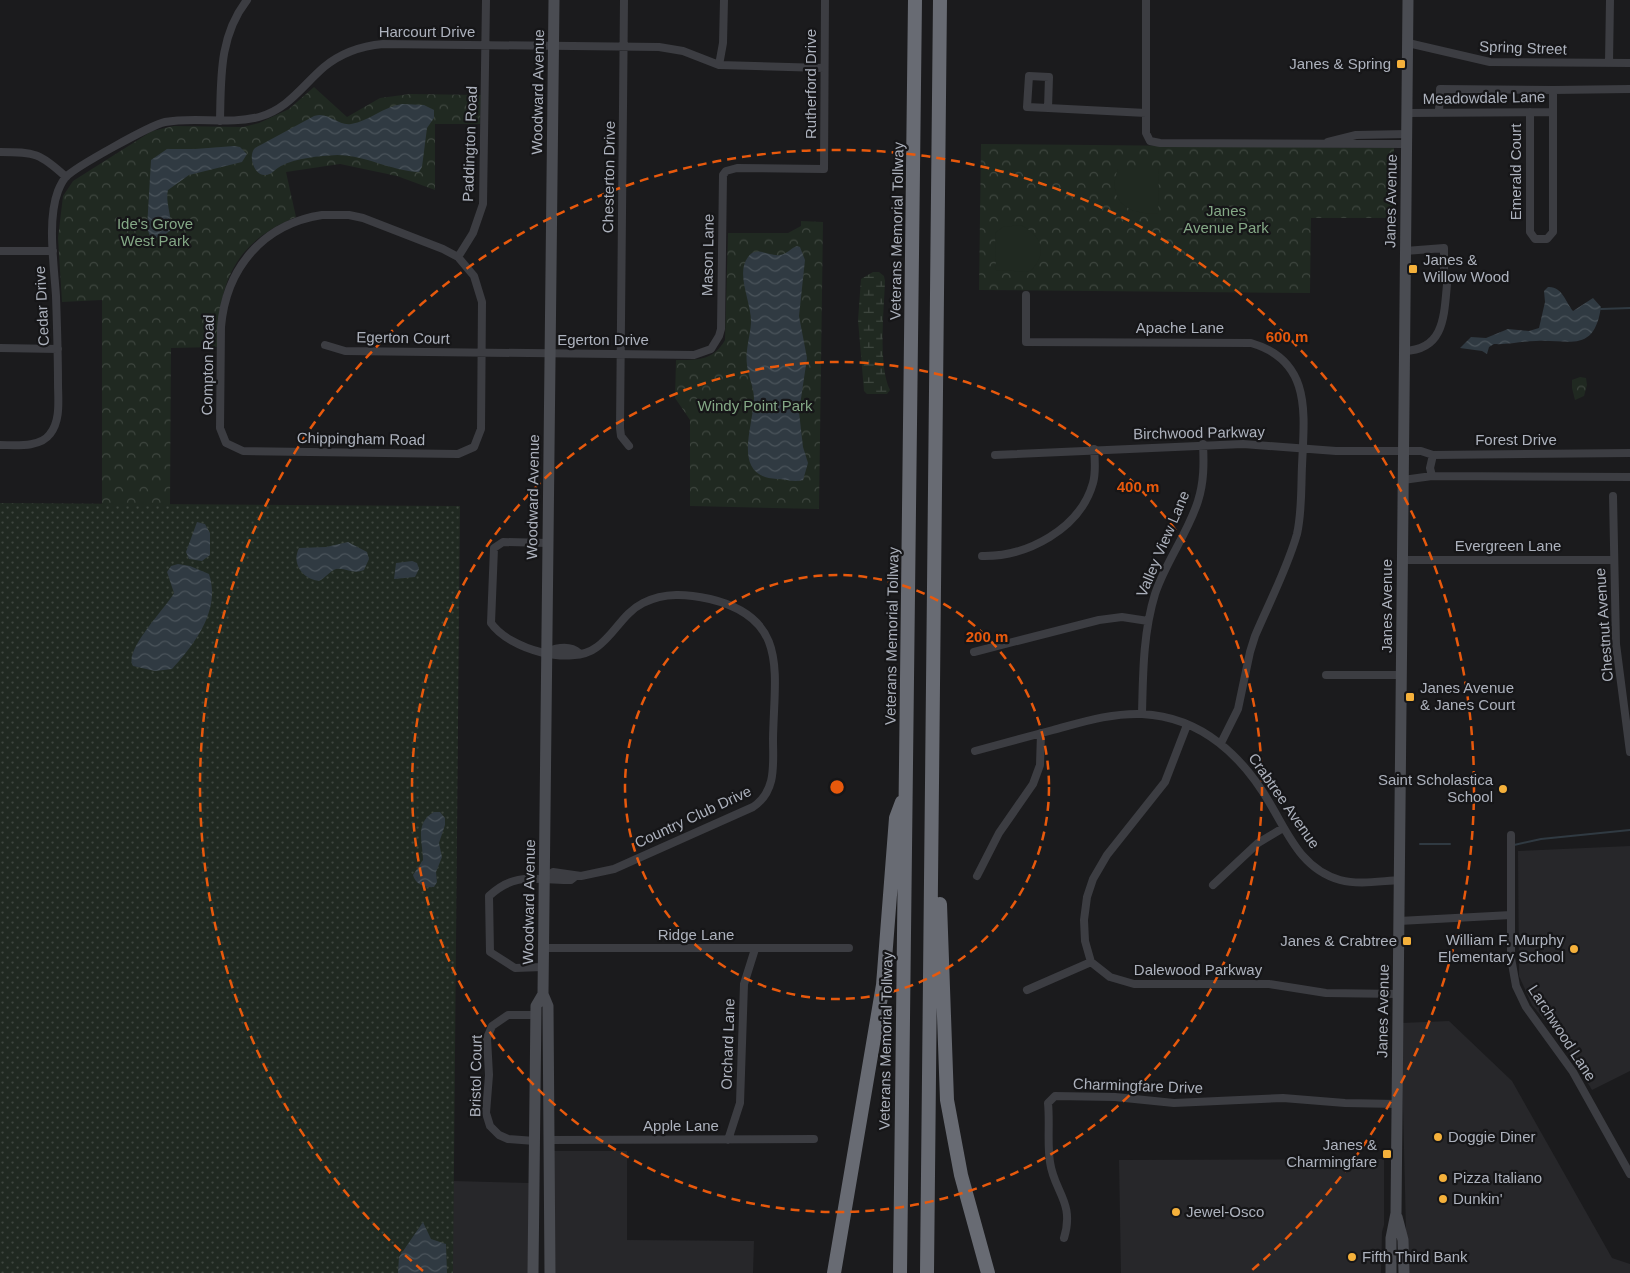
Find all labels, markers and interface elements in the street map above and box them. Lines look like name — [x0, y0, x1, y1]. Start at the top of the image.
street label: Harcourt Drive — [379, 23, 475, 40]
street label: Woodward Avenue — [528, 29, 547, 155]
street label: Rutherford Drive — [802, 29, 819, 139]
street label: Spring Street — [1479, 37, 1568, 58]
place label: Janes & Spring — [1289, 55, 1391, 72]
marker: Janes & Spring — [1395, 58, 1407, 70]
street label: Paddington Road — [459, 86, 480, 202]
street label: Meadowdale Lane — [1423, 88, 1545, 107]
street label: Chesterton Drive — [599, 121, 618, 233]
street label: Emerald Court — [1507, 123, 1524, 220]
street label: Veterans Memorial Tollway — [886, 141, 907, 320]
street label: Janes Avenue — [1381, 154, 1400, 248]
park label: Janes Avenue Park — [1183, 202, 1269, 236]
street label: Mason Lane — [698, 214, 717, 296]
park label: Ide's Grove West Park — [117, 215, 193, 249]
place label: Janes & Willow Wood — [1423, 251, 1509, 285]
marker: Janes & Willow Wood — [1407, 263, 1419, 275]
street label: Cedar Drive — [31, 266, 52, 346]
street label: Compton Road — [198, 314, 217, 416]
street label: Apache Lane — [1136, 319, 1224, 336]
street label: Egerton Court — [356, 328, 451, 347]
text: 600 m — [1266, 328, 1308, 345]
street label: Egerton Drive — [557, 331, 649, 348]
park label: Windy Point Park — [697, 397, 813, 414]
street label: Birchwood Parkway — [1133, 423, 1265, 442]
street label: Chippingham Road — [297, 429, 425, 448]
street label: Forest Drive — [1475, 431, 1557, 448]
street label: Woodward Avenue — [523, 434, 542, 560]
text: 400 m — [1117, 478, 1159, 495]
street label: Valley View Lane — [1133, 488, 1193, 599]
street label: Evergreen Lane — [1455, 537, 1561, 554]
street label: Veterans Memorial Tollway — [881, 546, 902, 725]
street label: Janes Avenue — [1378, 559, 1395, 653]
street label: Chestnut Avenue — [1591, 568, 1616, 682]
text: 200 m — [966, 628, 1008, 645]
place label: Janes Avenue & Janes Court — [1420, 679, 1516, 713]
marker: Janes Avenue & Janes Court — [1404, 691, 1416, 703]
street label: Crabtree Avenue — [1245, 750, 1324, 852]
place label: Saint Scholastica School — [1378, 771, 1494, 805]
centre of rings — [828, 778, 846, 796]
street label: Country Club Drive — [632, 782, 754, 851]
marker: Saint Scholastica School — [1497, 783, 1509, 795]
street label: Woodward Avenue — [519, 839, 538, 965]
street label: Ridge Lane — [658, 926, 734, 943]
place label: William F. Murphy Elementary School — [1438, 931, 1564, 965]
place label: Janes & Crabtree — [1280, 932, 1397, 949]
marker: Janes & Crabtree — [1401, 935, 1413, 947]
marker: William F. Murphy Elementary School — [1568, 943, 1580, 955]
street label: Veterans Memorial Tollway — [875, 951, 896, 1130]
street label: Dalewood Parkway — [1134, 961, 1263, 978]
street label: Janes Avenue — [1373, 964, 1392, 1058]
street label: Larchwood Lane — [1525, 982, 1600, 1084]
street label: Orchard Lane — [717, 998, 738, 1090]
street label: Bristol Court — [466, 1034, 485, 1117]
street label: Charmingfare Drive — [1073, 1075, 1203, 1096]
street label: Apple Lane — [643, 1117, 719, 1134]
place label: Doggie Diner — [1448, 1128, 1536, 1145]
marker: Doggie Diner — [1432, 1131, 1444, 1143]
place label: Janes & Charmingfare — [1286, 1136, 1377, 1170]
marker: Janes & Charmingfare — [1381, 1148, 1393, 1160]
place label: Pizza Italiano — [1453, 1169, 1542, 1186]
marker: Pizza Italiano — [1437, 1172, 1449, 1184]
place label: Dunkin' — [1453, 1190, 1503, 1207]
marker: Dunkin' — [1437, 1193, 1449, 1205]
place label: Jewel-Osco — [1186, 1203, 1264, 1220]
marker: Jewel-Osco — [1170, 1206, 1182, 1218]
place label: Fifth Third Bank — [1362, 1248, 1468, 1265]
marker: Fifth Third Bank — [1346, 1251, 1358, 1263]

